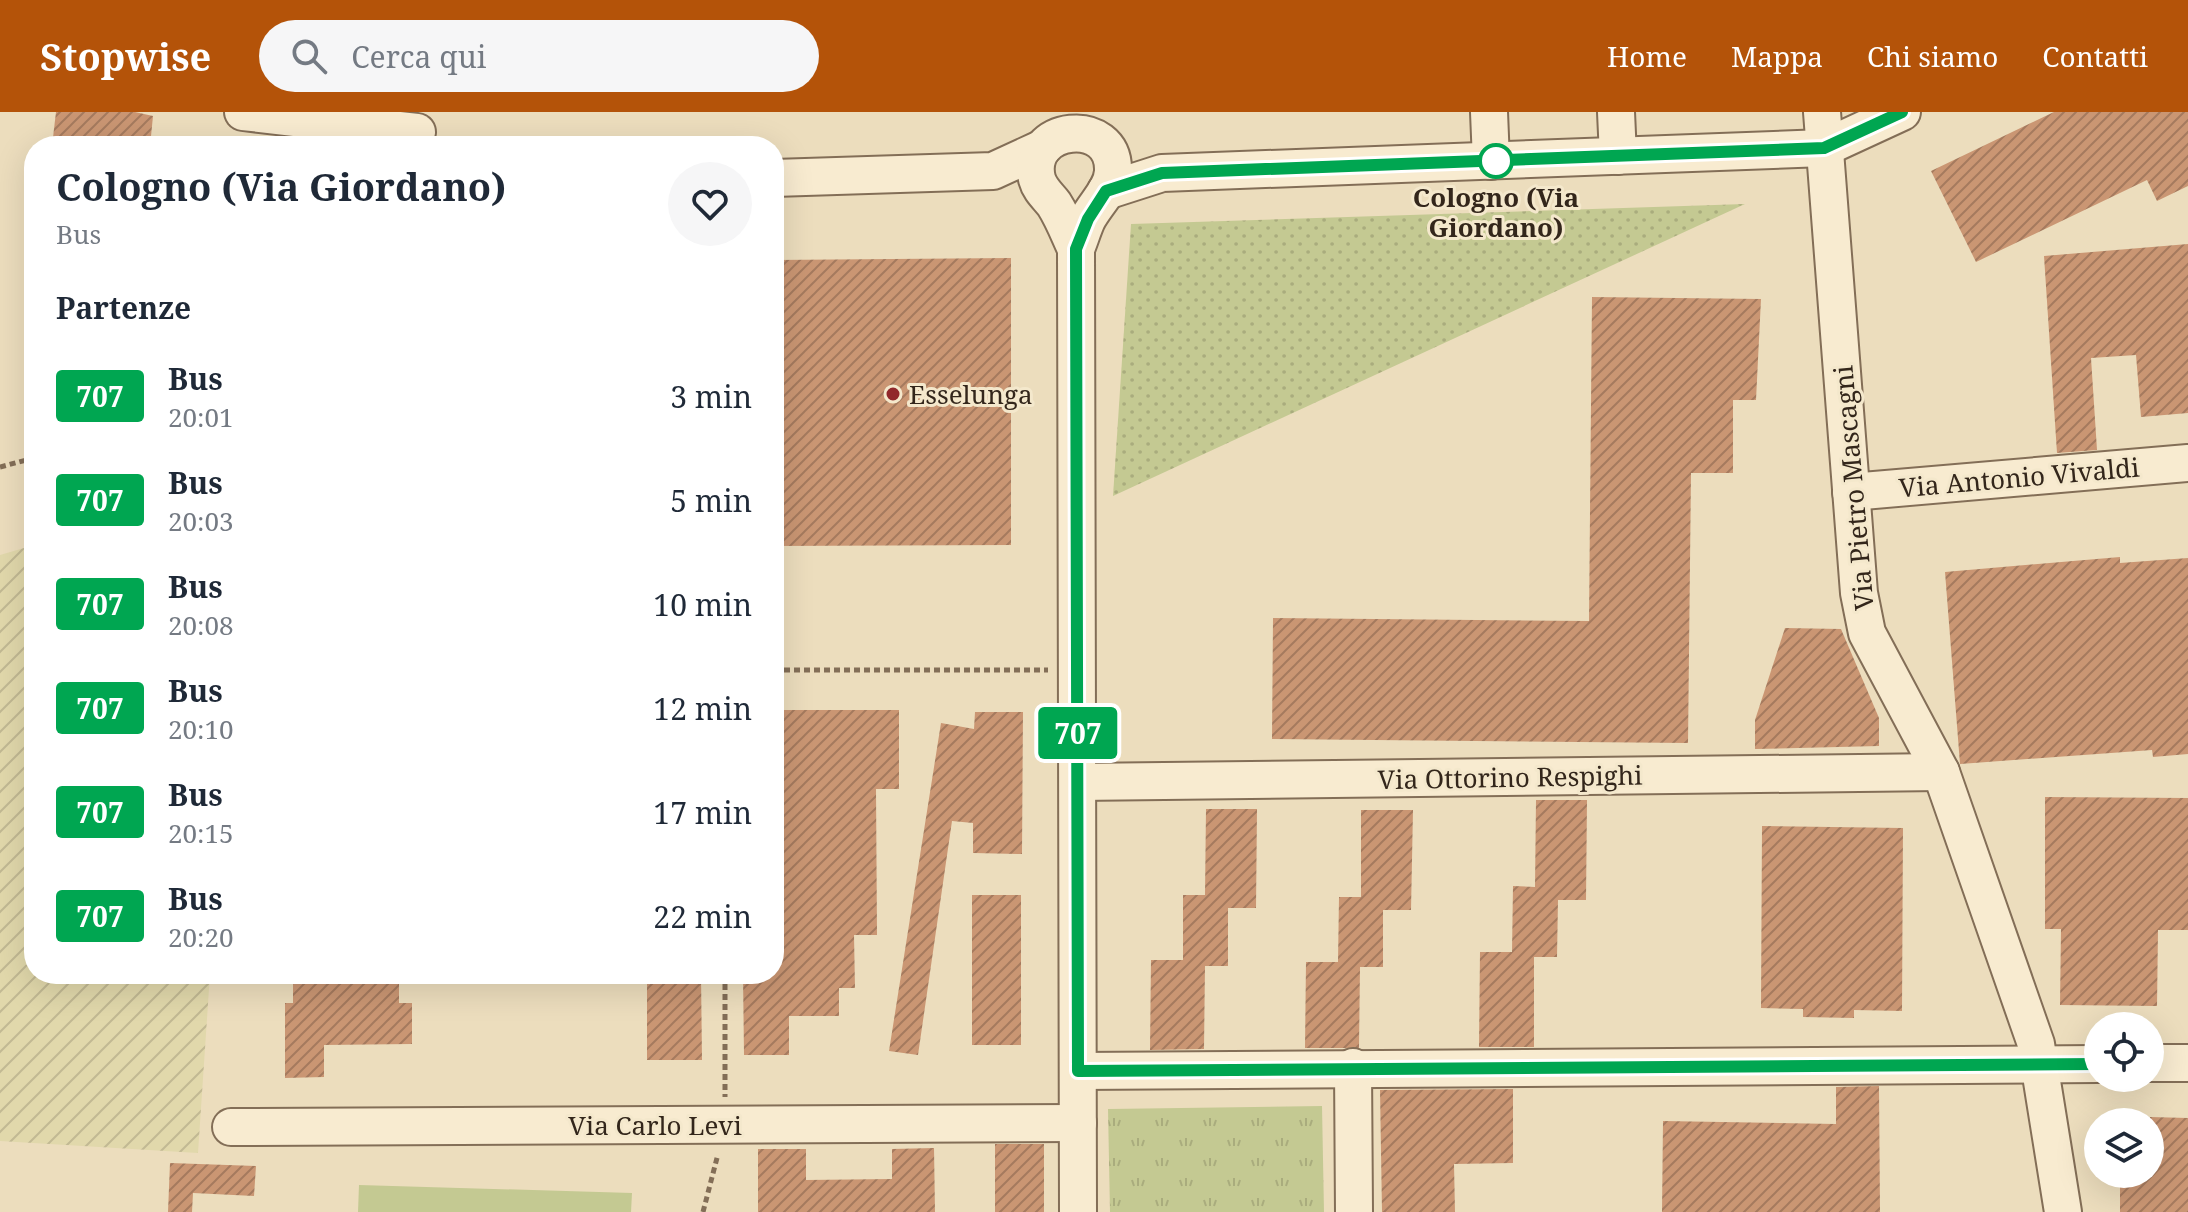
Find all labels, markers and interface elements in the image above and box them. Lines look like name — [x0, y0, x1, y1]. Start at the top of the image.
search box — [259, 20, 819, 92]
text: Stopwise — [40, 30, 211, 82]
icon: search — [287, 34, 331, 78]
text: Cerca qui — [351, 36, 486, 77]
text: Home — [1607, 37, 1687, 75]
text: Mappa — [1731, 37, 1823, 75]
text: Chi siamo — [1867, 37, 1998, 75]
text: Contatti — [2042, 37, 2148, 75]
marker: Cologno (Via Giordano) — [1479, 144, 1513, 178]
text: Cologno (Via Giordano) — [56, 160, 506, 212]
button: heart — [668, 162, 752, 246]
place label: Cologno (Via Giordano) — [1413, 179, 1579, 245]
text: Bus — [56, 216, 101, 252]
text: Partenze — [56, 287, 191, 328]
text: Bus — [168, 358, 223, 399]
street label: Via Pietro Mascagni — [1824, 364, 1882, 612]
text: 3 min — [670, 376, 752, 417]
place label: Esselunga — [909, 376, 1033, 412]
text: 707 — [76, 377, 124, 415]
marker: Esselunga — [884, 385, 902, 403]
text: 20:01 — [168, 399, 234, 435]
street label: Via Antonio Vivaldi — [1897, 449, 2141, 505]
text: Bus — [168, 462, 223, 503]
text: 5 min — [670, 480, 752, 521]
text: 707 — [76, 481, 124, 519]
text: 20:03 — [168, 503, 234, 539]
text: Bus — [168, 566, 223, 607]
text: 10 min — [653, 584, 752, 625]
text: 707 — [76, 585, 124, 623]
text: 20:08 — [168, 607, 234, 643]
text: Bus — [168, 670, 223, 711]
text: 12 min — [653, 688, 752, 729]
text: 707 — [76, 689, 124, 727]
line badge: 707 — [1032, 707, 1124, 759]
text: 20:10 — [168, 711, 234, 747]
text: 707 — [1054, 714, 1102, 752]
street label: Via Ottorino Respighi — [1377, 757, 1643, 797]
text: Bus — [168, 774, 223, 815]
text: 17 min — [653, 792, 752, 833]
text: 707 — [76, 793, 124, 831]
text: 20:15 — [168, 815, 234, 851]
text: Bus — [168, 878, 223, 919]
text: 22 min — [653, 896, 752, 937]
text: 707 — [76, 897, 124, 935]
text: 20:20 — [168, 919, 234, 955]
map controls — [2084, 1012, 2164, 1188]
button: locate — [2084, 1012, 2164, 1092]
street label: Via Carlo Levi — [568, 1107, 742, 1143]
button: layers — [2084, 1108, 2164, 1188]

